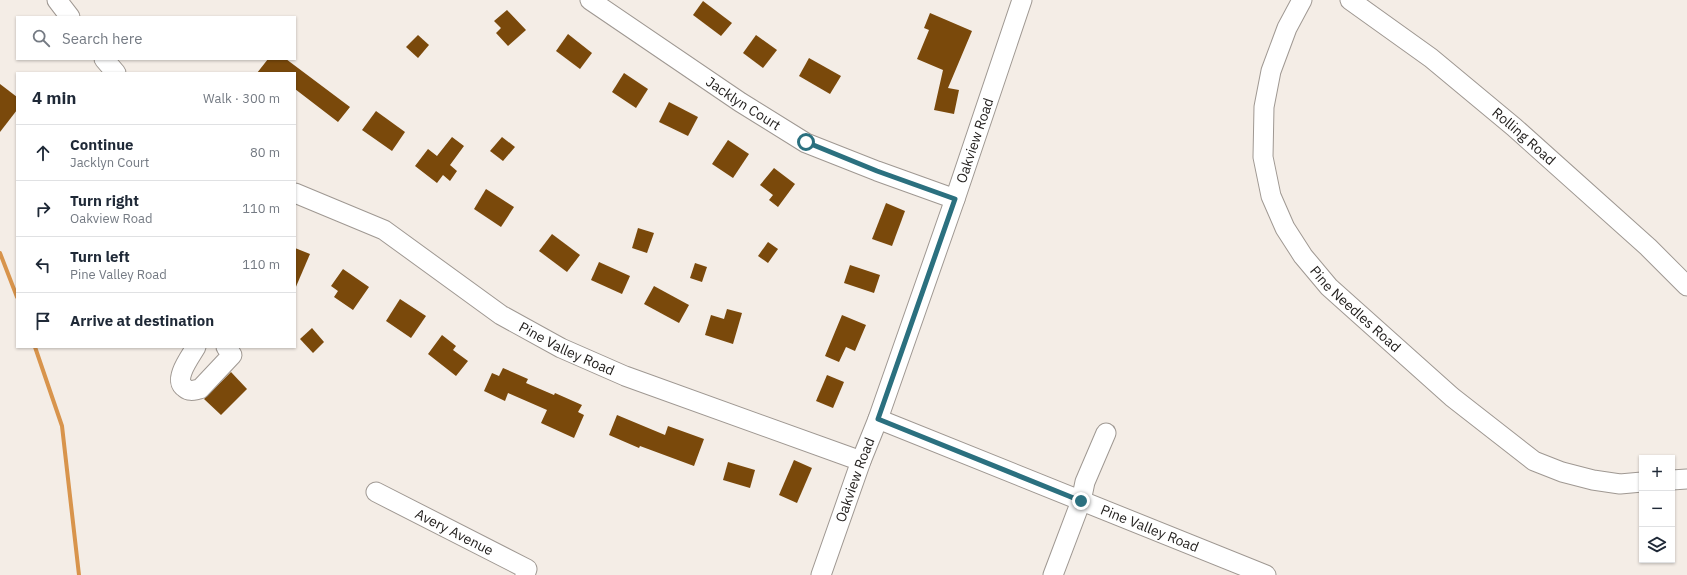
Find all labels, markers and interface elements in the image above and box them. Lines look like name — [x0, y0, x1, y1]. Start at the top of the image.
search box — [16, 16, 296, 60]
icon: search — [30, 27, 52, 49]
text: Search here — [62, 29, 142, 48]
street label: Jacklyn Court — [703, 73, 784, 134]
text: 4 min — [32, 87, 76, 109]
text: Walk · 300 m — [203, 90, 280, 107]
street label: Oakview Road — [952, 95, 997, 185]
street label: Rolling Road — [1488, 104, 1559, 169]
route start — [797, 133, 815, 151]
text: Continue — [70, 135, 134, 154]
icon: ahead — [32, 142, 54, 164]
text: 80 m — [250, 144, 280, 161]
text: Jacklyn Court — [70, 154, 149, 171]
text: Turn right — [70, 191, 139, 210]
icon: right — [32, 198, 54, 220]
text: 110 m — [242, 200, 280, 217]
text: Oakview Road — [70, 210, 152, 227]
text: Turn left — [70, 247, 130, 266]
icon: left — [32, 254, 54, 276]
text: 110 m — [242, 256, 280, 273]
street label: Pine Needles Road — [1306, 262, 1405, 356]
text: Pine Valley Road — [70, 266, 167, 283]
icon: arrive — [32, 310, 54, 332]
text: Arrive at destination — [70, 311, 214, 330]
street label: Pine Valley Road — [516, 318, 617, 379]
street label: Oakview Road — [831, 435, 879, 525]
map controls — [1639, 455, 1675, 563]
button: + — [1639, 455, 1675, 491]
button: − — [1639, 491, 1675, 527]
route end — [1072, 492, 1090, 510]
street label: Pine Valley Road — [1098, 501, 1202, 556]
street label: Avery Avenue — [412, 505, 497, 560]
button: layers — [1639, 527, 1675, 563]

